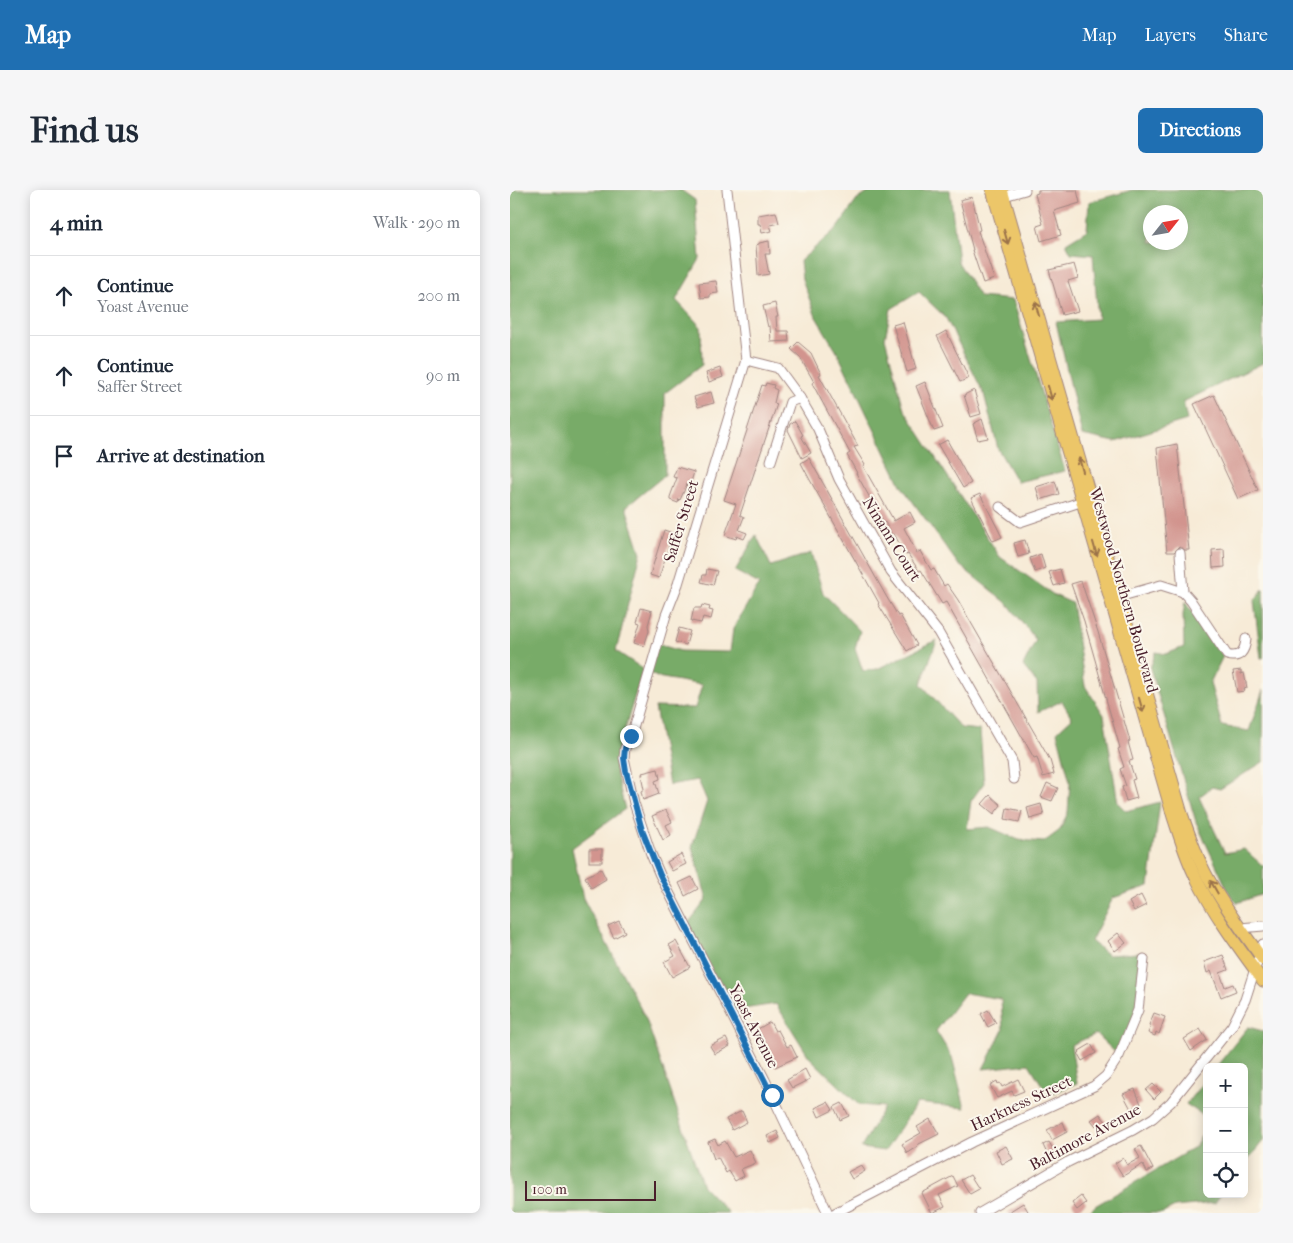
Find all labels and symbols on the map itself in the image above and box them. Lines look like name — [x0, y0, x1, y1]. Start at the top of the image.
north arrow — [1143, 205, 1188, 250]
one-way arrow — [1001, 228, 1011, 244]
one-way arrow — [1031, 301, 1041, 317]
one-way arrow — [1046, 385, 1056, 401]
one-way arrow — [1076, 457, 1086, 473]
street label: Saffer Street — [659, 477, 703, 565]
street label: Westwood Northern Boulevard — [1085, 484, 1163, 695]
street label: Ninann Court — [859, 493, 926, 585]
one-way arrow — [1091, 541, 1101, 557]
one-way arrow — [1136, 697, 1146, 713]
route end — [620, 725, 643, 748]
one-way arrow — [1208, 880, 1218, 894]
street label: Yoast Avenue — [724, 980, 783, 1071]
street label: Harkness Street — [967, 1071, 1075, 1135]
route start — [761, 1084, 784, 1107]
street label: Baltimore Avenue — [1026, 1100, 1144, 1174]
scale bar — [525, 1178, 656, 1201]

